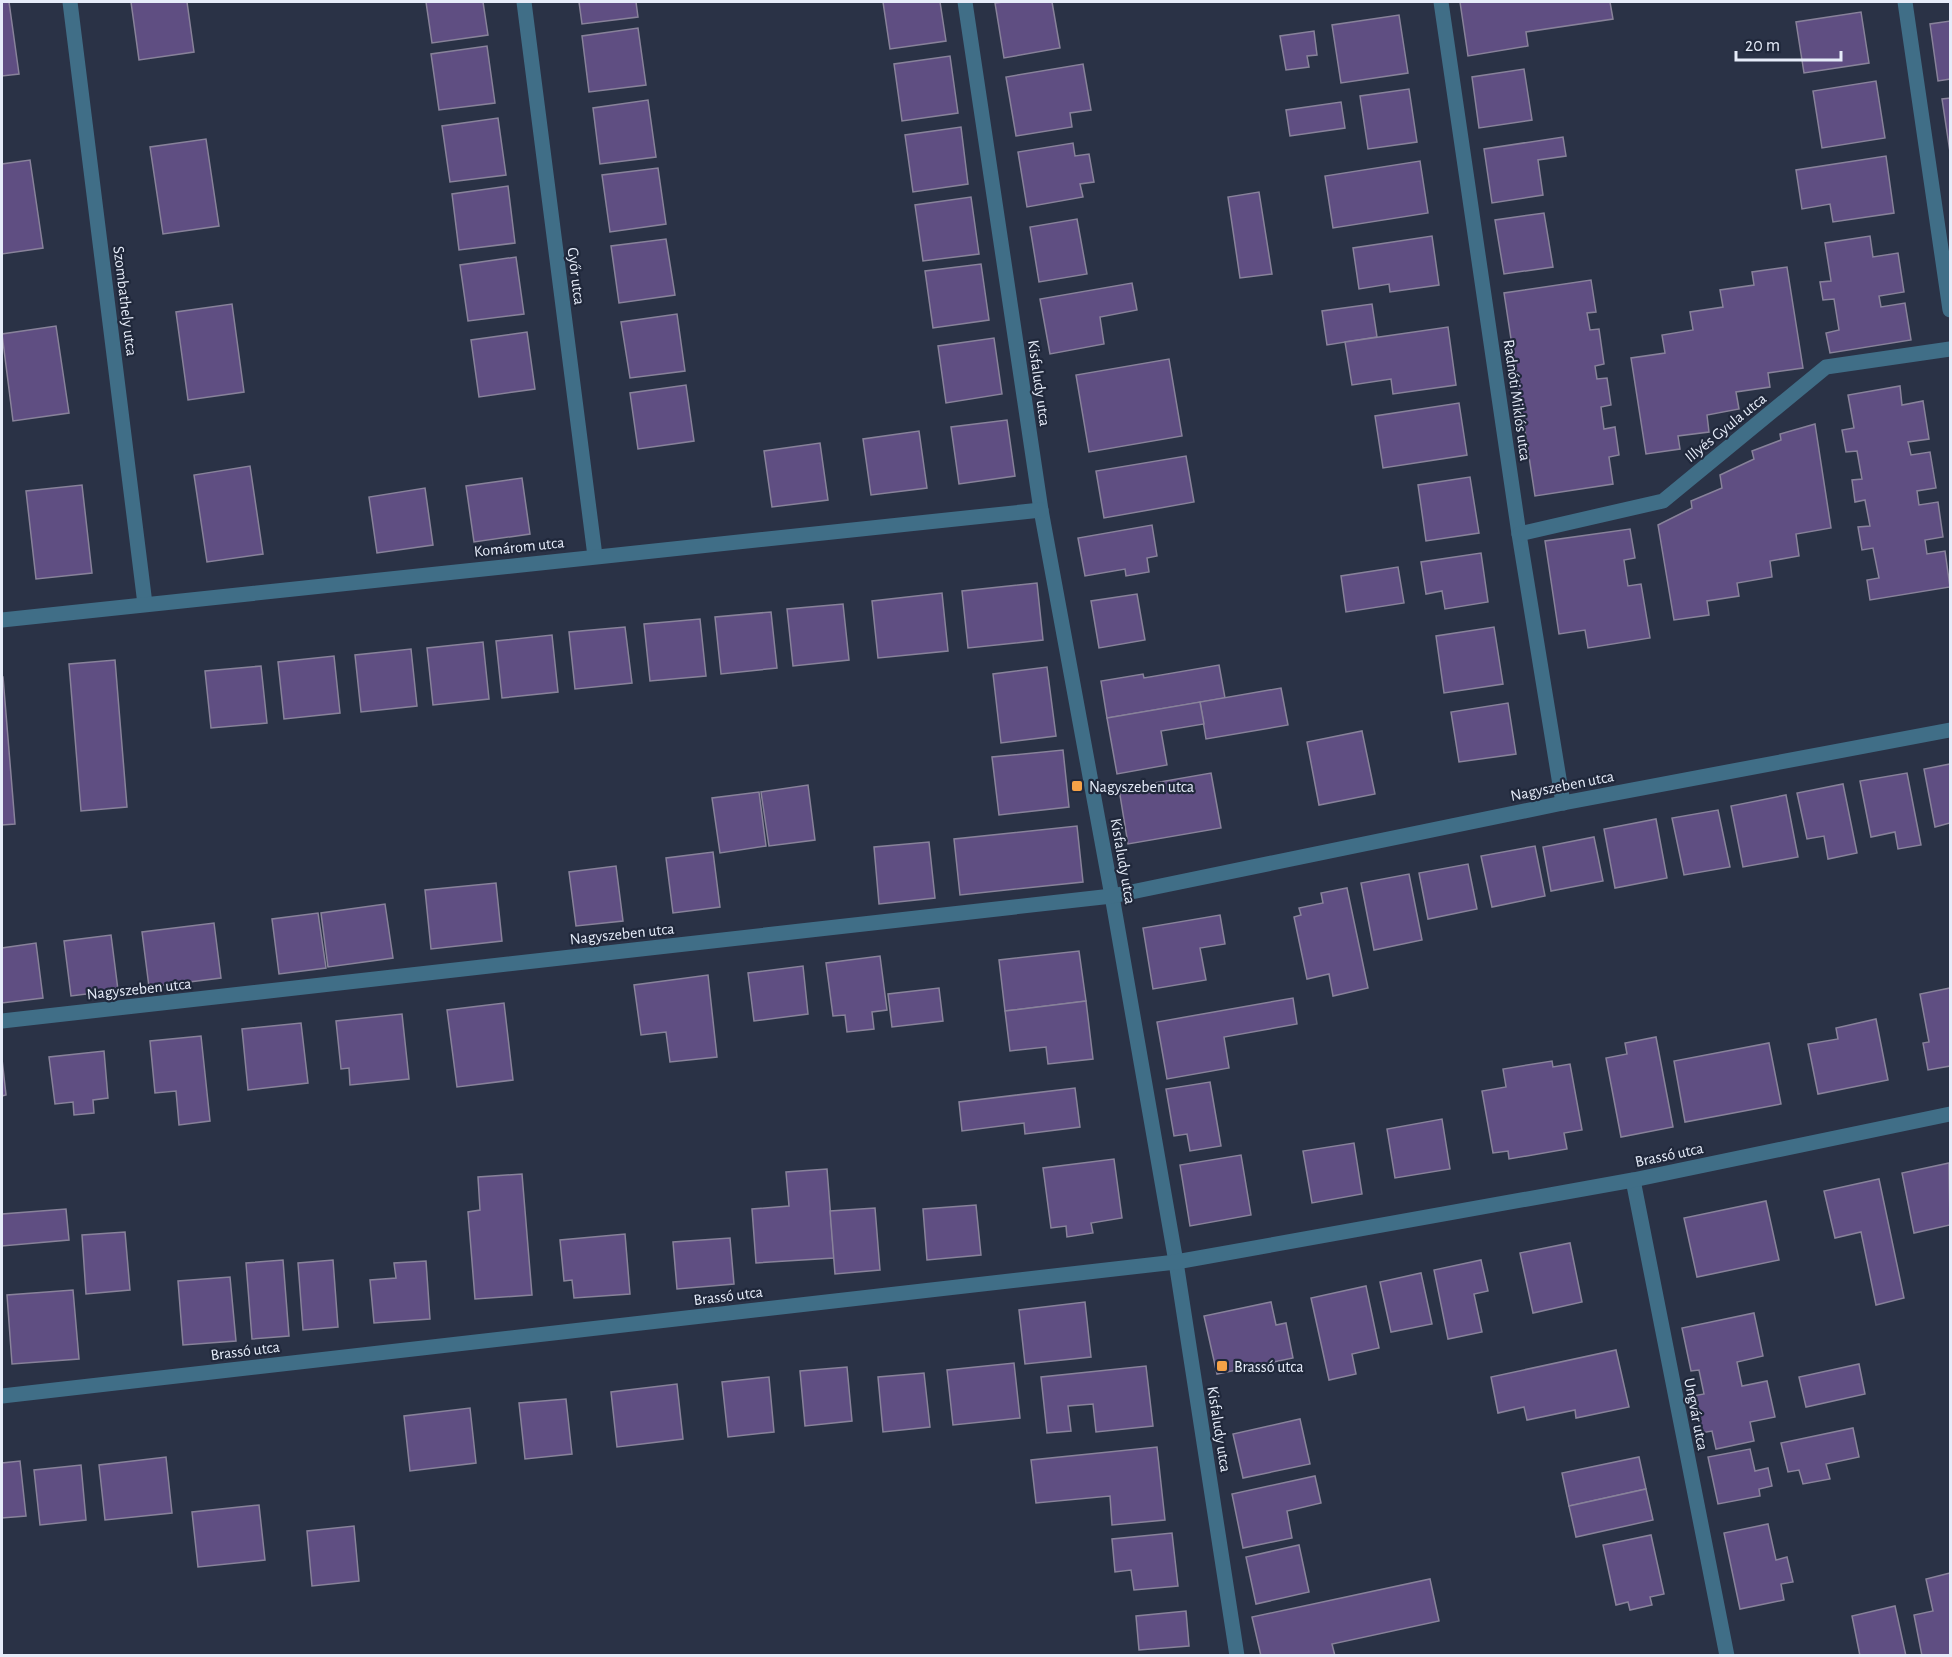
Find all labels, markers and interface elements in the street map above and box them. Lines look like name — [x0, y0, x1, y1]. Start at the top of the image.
scale bar — [1736, 24, 1841, 62]
text: 20 m — [1745, 37, 1780, 55]
street label: Szombathely utca — [109, 245, 140, 357]
street label: Győr utca — [564, 246, 587, 306]
street label: Radnóti Miklós utca — [1501, 338, 1533, 462]
street label: Kisfaludy utca — [1024, 339, 1053, 427]
street label: Illyés Gyula utca — [1682, 390, 1770, 466]
street label: Komárom utca — [473, 534, 565, 560]
street label: Nagyszeben utca — [1509, 768, 1616, 805]
marker: Nagyszeben utca — [1070, 779, 1084, 793]
place label: Nagyszeben utca — [1089, 779, 1194, 796]
street label: Kisfaludy utca — [1107, 817, 1138, 906]
street label: Nagyszeben utca — [569, 921, 675, 948]
street label: Nagyszeben utca — [86, 976, 192, 1003]
street label: Brassó utca — [1634, 1140, 1705, 1170]
street label: Brassó utca — [693, 1284, 764, 1308]
street label: Brassó utca — [210, 1339, 281, 1363]
marker: Brassó utca — [1215, 1359, 1229, 1373]
place label: Brassó utca — [1234, 1359, 1304, 1375]
street label: Ungvár utca — [1681, 1376, 1711, 1452]
street label: Kisfaludy utca — [1203, 1385, 1234, 1473]

